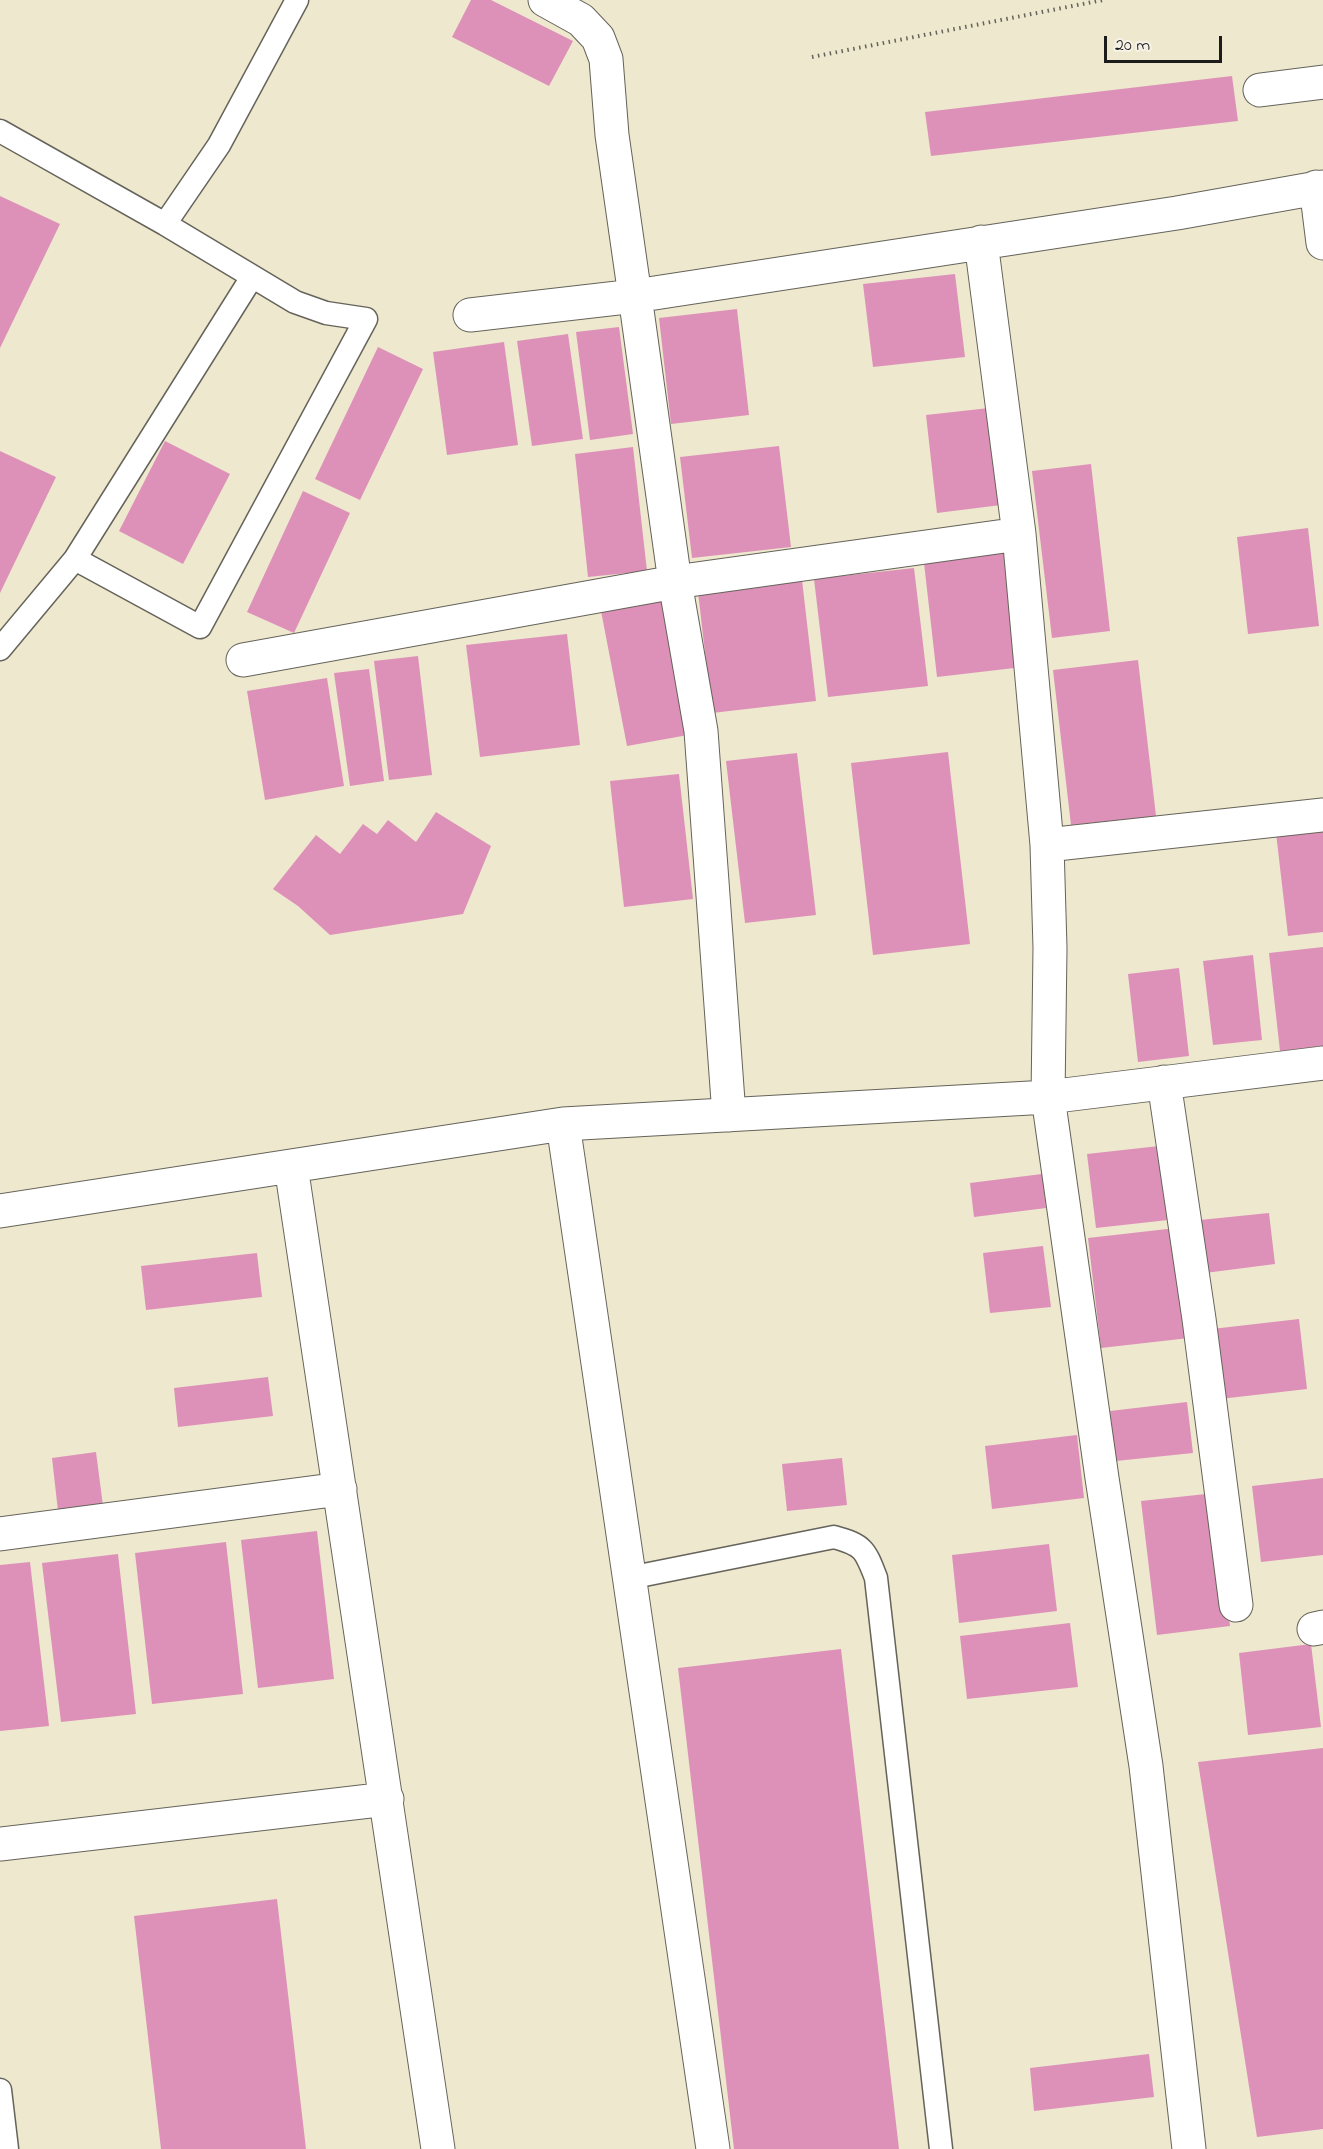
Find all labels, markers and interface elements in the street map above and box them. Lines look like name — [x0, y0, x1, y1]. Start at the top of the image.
scale bar — [1107, 24, 1226, 62]
text: 20 m — [1115, 33, 1150, 59]

